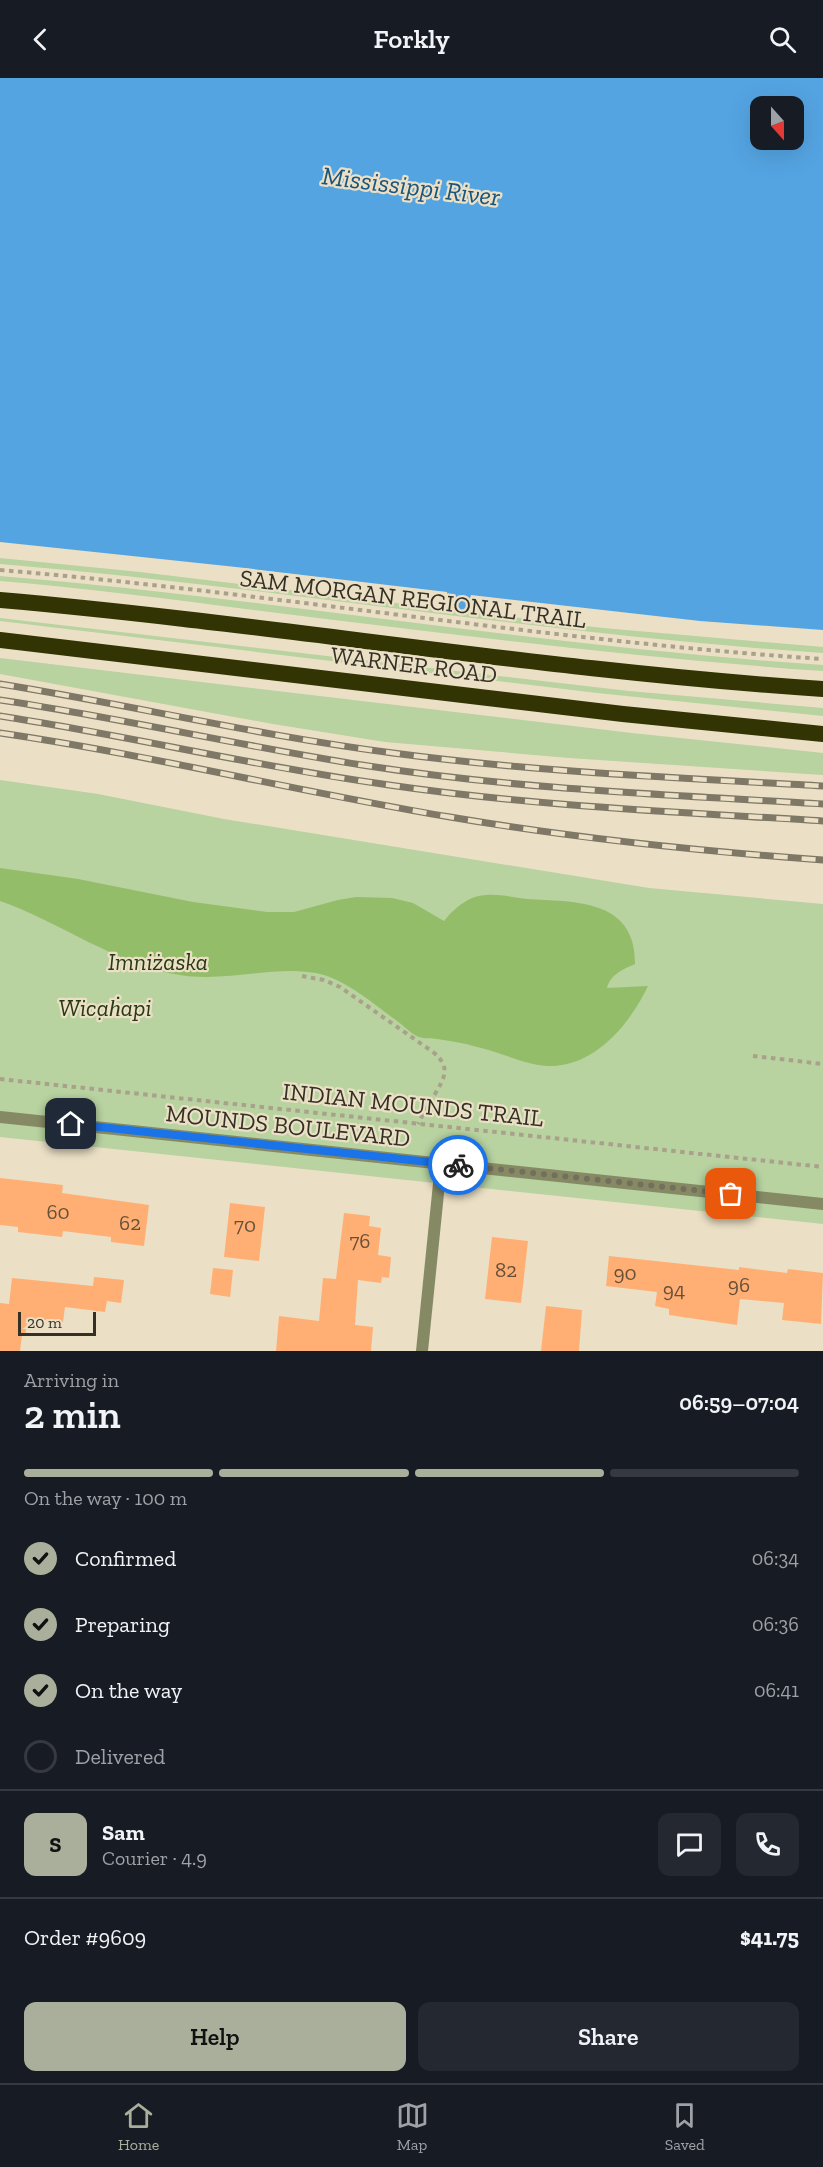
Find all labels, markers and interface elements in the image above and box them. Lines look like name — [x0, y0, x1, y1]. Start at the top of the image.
icon: back — [24, 23, 57, 56]
text: Forkly — [373, 23, 450, 55]
icon: search — [766, 23, 799, 56]
north arrow — [750, 96, 804, 150]
map controls — [750, 96, 804, 150]
water label: Mississippi River — [320, 159, 502, 213]
street label: SAM MORGAN REGIONAL TRAIL — [238, 563, 588, 634]
street label: WARNER ROAD — [329, 640, 499, 689]
park label: Imniżaska — [108, 947, 208, 976]
park label: Wic̣aḣapi — [59, 993, 152, 1022]
street label: INDIAN MOUNDS TRAIL — [281, 1076, 545, 1133]
pin — [45, 1098, 96, 1149]
street label: MOUNDS BOULEVARD — [164, 1098, 412, 1153]
icon: home — [54, 1107, 87, 1140]
courier — [428, 1135, 488, 1195]
icon: bike — [442, 1149, 475, 1182]
pin — [705, 1168, 756, 1219]
icon: bag — [714, 1177, 747, 1210]
house number: 60 — [46, 1199, 70, 1224]
house number: 62 — [119, 1210, 141, 1235]
house number: 70 — [234, 1212, 256, 1237]
house number: 76 — [349, 1228, 371, 1253]
house number: 82 — [495, 1257, 517, 1282]
house number: 90 — [613, 1260, 637, 1285]
house number: 96 — [728, 1272, 750, 1297]
house number: 94 — [663, 1277, 685, 1302]
scale bar — [18, 1309, 96, 1336]
text: 20 m — [27, 1313, 62, 1332]
text: Arriving in — [24, 1368, 119, 1392]
text: 06:59–07:04 — [679, 1389, 799, 1416]
text: 2 min — [24, 1391, 121, 1438]
text: On the way · 100 m — [24, 1486, 187, 1510]
icon: check — [24, 1542, 57, 1575]
text: Confirmed — [75, 1545, 176, 1572]
text: 06:34 — [752, 1546, 799, 1570]
icon: check — [24, 1608, 57, 1641]
text: Preparing — [75, 1611, 170, 1638]
text: 06:36 — [752, 1612, 799, 1636]
icon: check — [24, 1674, 57, 1707]
text: On the way — [75, 1677, 182, 1704]
text: 06:41 — [754, 1678, 799, 1702]
text: Delivered — [75, 1743, 165, 1770]
button: chat — [658, 1813, 721, 1876]
button: phone — [736, 1813, 799, 1876]
text: Sam — [102, 1819, 145, 1846]
text: S — [49, 1831, 62, 1858]
text: Courier · 4.9 — [102, 1846, 207, 1870]
text: Order #9609 — [24, 1924, 146, 1951]
text: $41.75 — [740, 1924, 799, 1951]
button: Help — [24, 2002, 406, 2071]
button: Share — [418, 2002, 799, 2071]
tab: Home — [118, 2099, 159, 2154]
tab: Map — [396, 2099, 429, 2154]
tab: Saved — [665, 2099, 705, 2154]

